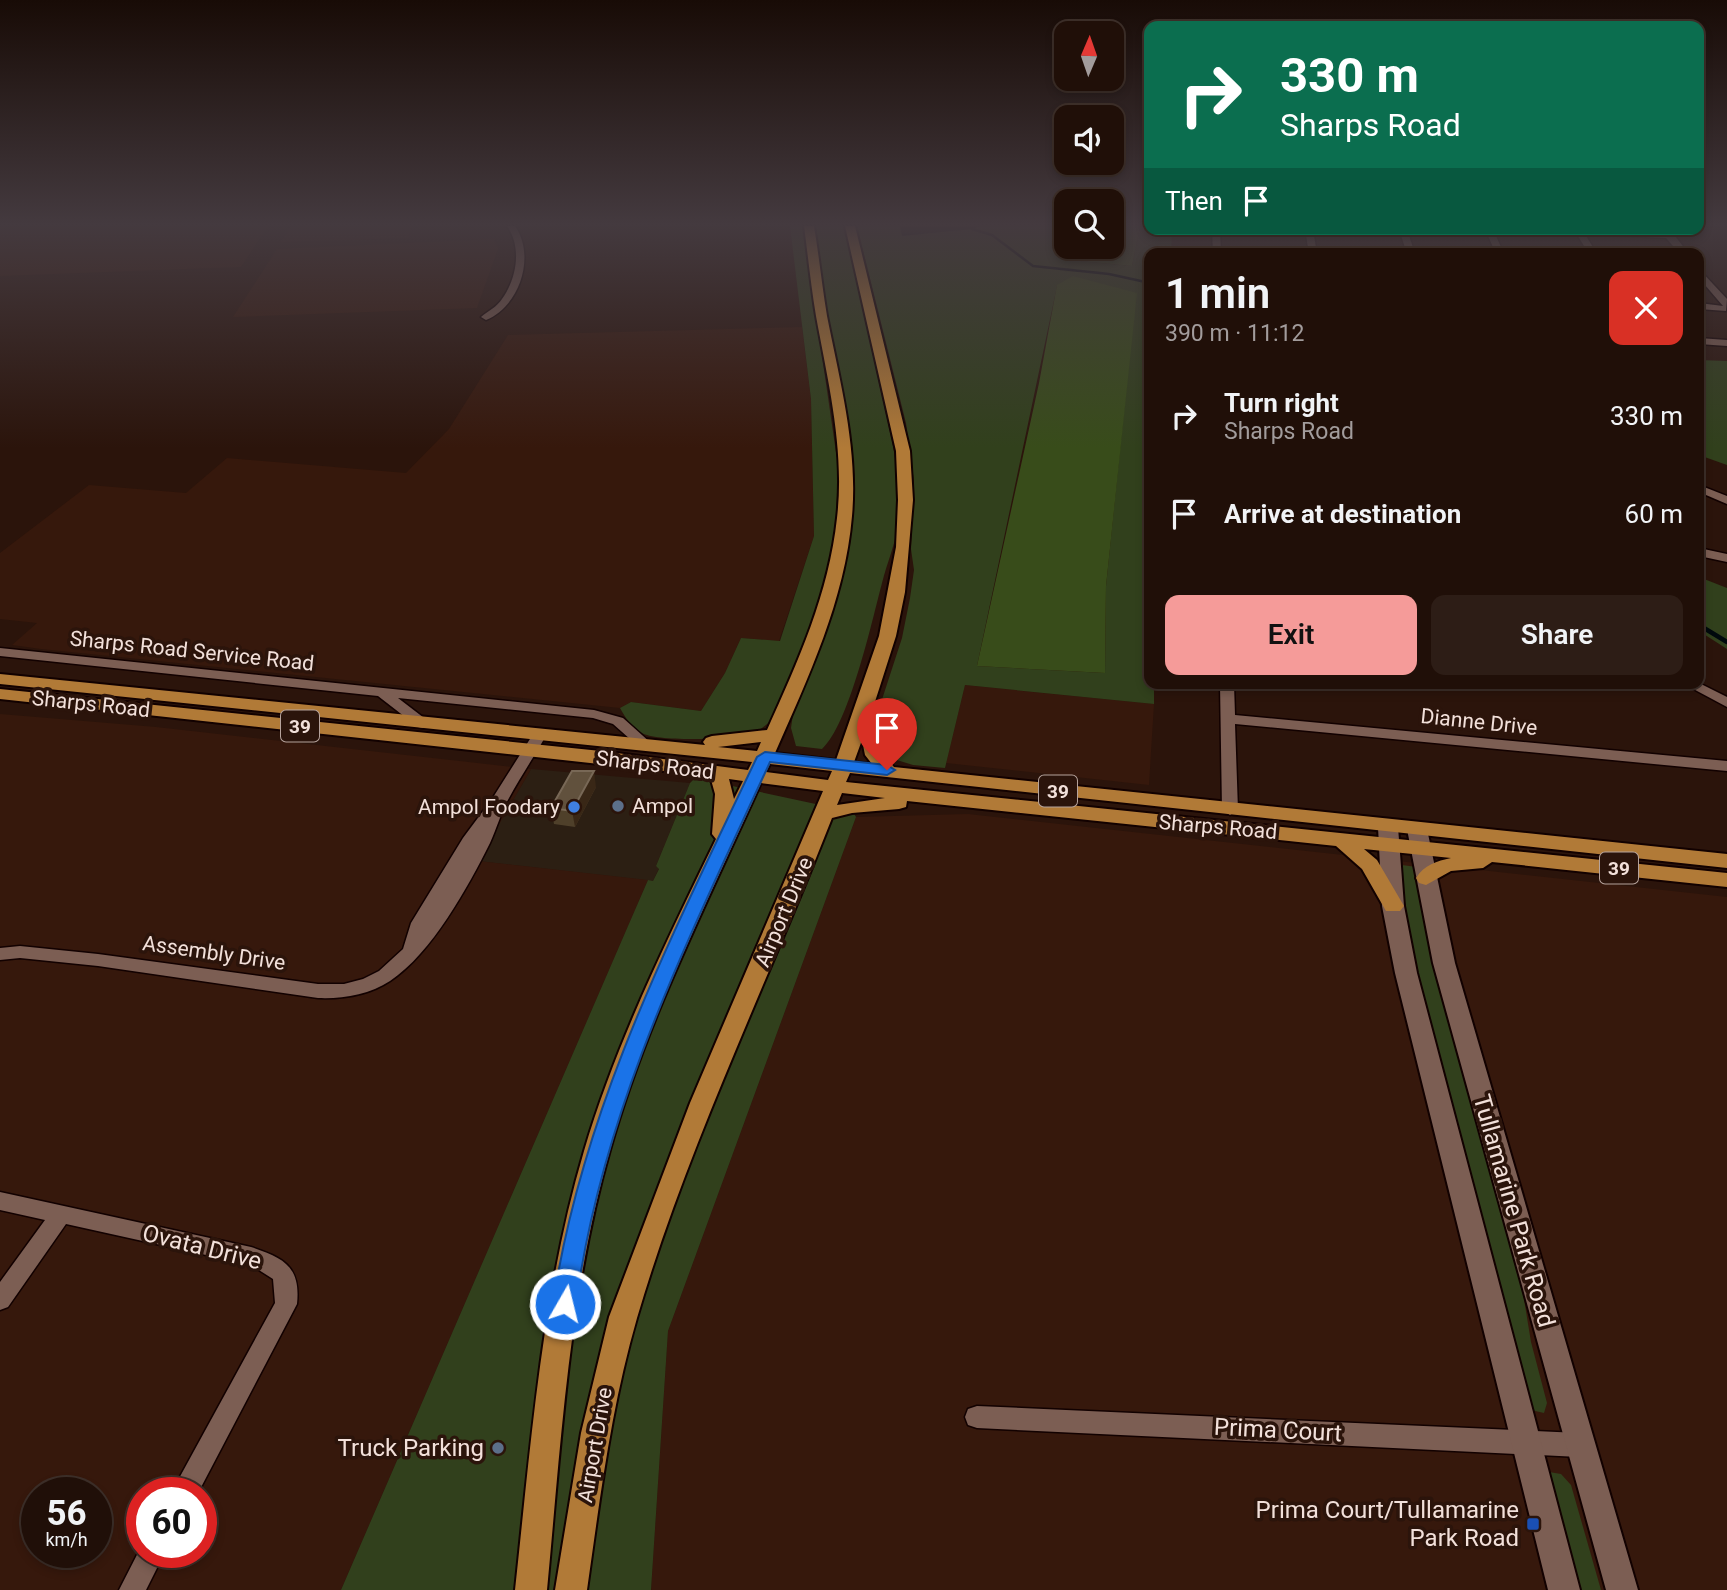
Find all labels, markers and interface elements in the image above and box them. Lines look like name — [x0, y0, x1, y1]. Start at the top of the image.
north arrow — [1054, 21, 1124, 91]
map controls — [1054, 21, 1124, 259]
text: 330 m — [1280, 47, 1419, 104]
icon: right — [1165, 49, 1256, 140]
button: sound — [1054, 105, 1124, 175]
text: Sharps Road — [1280, 106, 1461, 144]
icon: arrive — [1237, 182, 1275, 220]
text: Then — [1165, 186, 1223, 216]
button: search — [1054, 189, 1124, 259]
text: 1 min — [1165, 269, 1270, 318]
button: close — [1609, 271, 1683, 345]
text: 390 m · 11:12 — [1165, 320, 1304, 347]
text: Turn right — [1224, 388, 1339, 418]
icon: right — [1165, 397, 1203, 435]
text: 330 m — [1610, 401, 1683, 431]
text: Sharps Road — [1224, 418, 1354, 445]
icon: arrive — [1165, 495, 1203, 533]
text: Arrive at destination — [1224, 499, 1461, 529]
text: 60 m — [1625, 499, 1683, 529]
button: Exit — [1165, 595, 1417, 675]
button: Share — [1431, 595, 1683, 675]
street label: Sharps Road Service Road — [69, 626, 315, 676]
street label: Sharps Road — [31, 686, 151, 722]
pin — [857, 698, 917, 770]
street label: Dianne Drive — [1420, 704, 1538, 740]
icon: arrive — [868, 709, 906, 747]
road number: 39 — [281, 710, 319, 741]
street label: Sharps Road — [595, 746, 715, 784]
road number: 39 — [1039, 776, 1077, 806]
place label: Ampol — [632, 794, 693, 818]
place label: Ampol Foodary — [418, 795, 560, 819]
marker: Ampol — [610, 798, 626, 814]
marker: Ampol Foodary — [566, 799, 582, 815]
street label: Sharps Road — [1158, 810, 1278, 844]
road number: 39 — [1600, 852, 1638, 884]
street label: Airport Drive — [750, 854, 818, 970]
street label: Assembly Drive — [141, 931, 287, 975]
street label: Tullamarine Park Road — [1467, 1092, 1561, 1330]
street label: Ovata Drive — [140, 1219, 264, 1275]
position arrow — [528, 1267, 602, 1341]
street label: Airport Drive — [573, 1386, 617, 1504]
street label: Prima Court — [1213, 1413, 1343, 1447]
place label: Truck Parking — [338, 1434, 484, 1462]
marker: Truck Parking — [490, 1440, 506, 1456]
speed limit sign: 60 — [126, 1477, 217, 1568]
text: 56 — [46, 1493, 87, 1534]
place label: Prima Court/Tullamarine Park Road — [1256, 1496, 1519, 1552]
marker: Prima Court/Tullamarine Park Road — [1525, 1516, 1541, 1532]
text: km/h — [45, 1529, 88, 1550]

